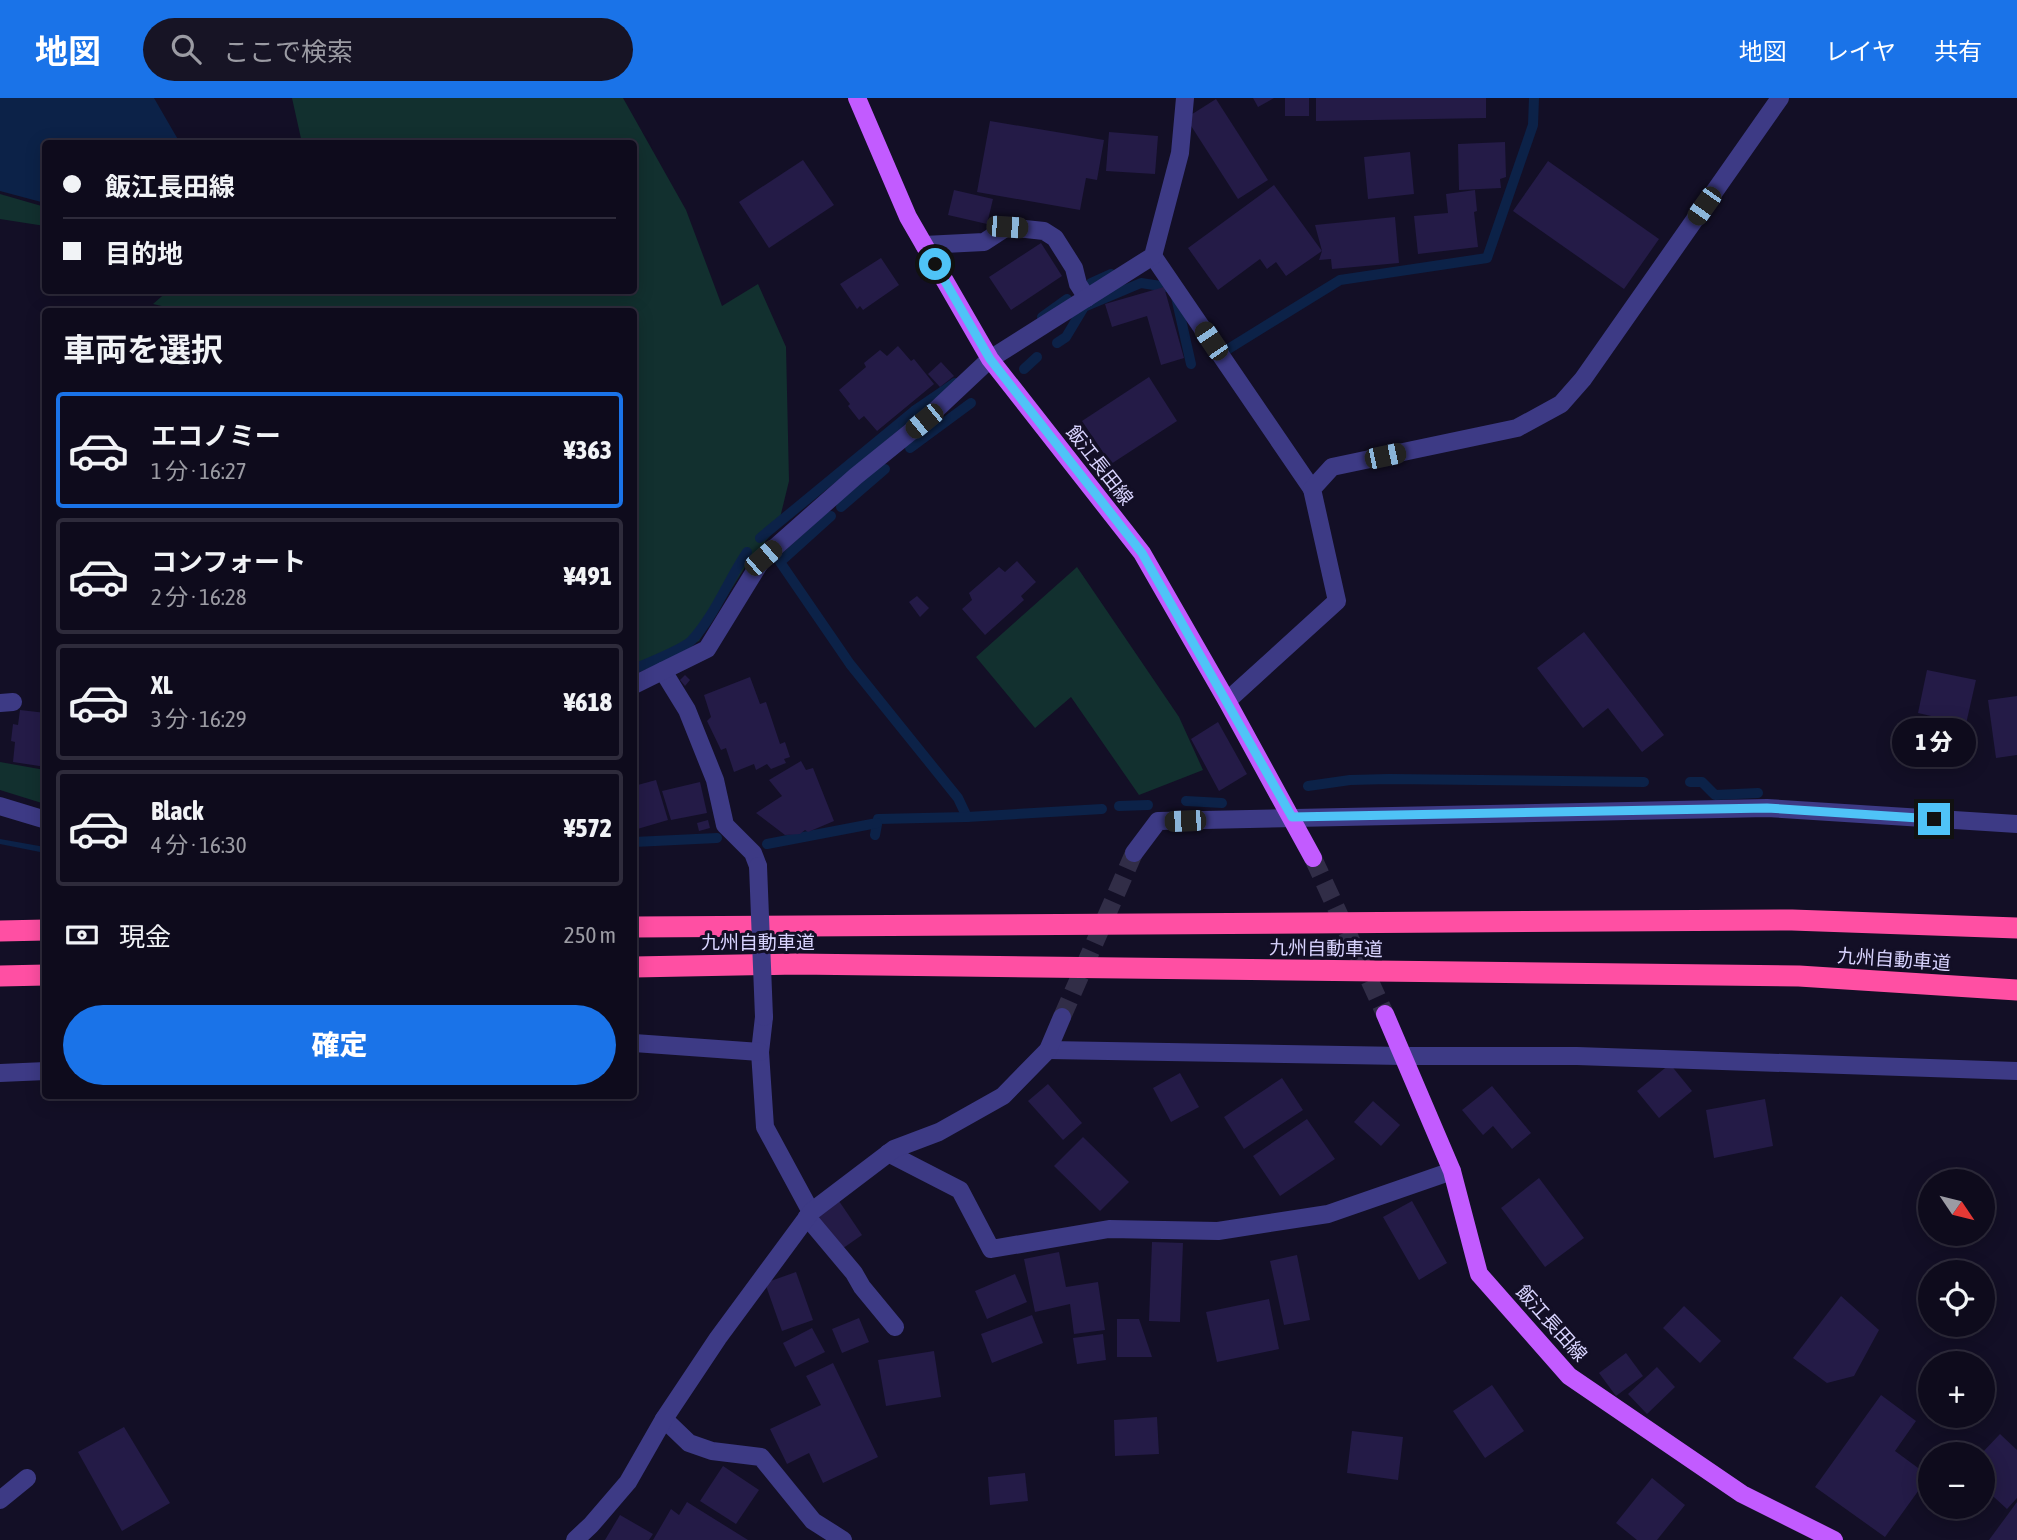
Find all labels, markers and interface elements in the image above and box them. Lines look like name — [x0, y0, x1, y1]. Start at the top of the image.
search box — [143, 18, 633, 81]
icon: search — [167, 30, 205, 68]
text: 地図 — [35, 32, 101, 70]
text: ここで検索 — [223, 37, 353, 67]
text: 地図 — [1739, 38, 1787, 65]
text: レイヤ — [1825, 38, 1896, 65]
text: 共有 — [1934, 38, 1982, 65]
text: 飯江長田線 — [105, 172, 235, 202]
car — [1684, 183, 1725, 229]
car — [986, 215, 1029, 239]
text: 目的地 — [105, 239, 183, 269]
route start — [919, 248, 951, 280]
car — [1191, 318, 1232, 364]
text: 車両を選択 — [63, 331, 223, 368]
car — [902, 400, 947, 442]
icon: car — [67, 419, 130, 482]
text: エコノミー — [151, 421, 281, 451]
street label: 飯江長田線 — [1062, 421, 1138, 509]
text: ¥363 — [564, 435, 612, 465]
car — [1363, 441, 1408, 471]
text: 1 分 · 16:27 — [151, 458, 247, 484]
car — [741, 536, 786, 580]
icon: car — [67, 545, 130, 608]
text: コンフォート — [151, 547, 306, 577]
text: ¥491 — [564, 561, 612, 591]
text: 2 分 · 16:28 — [151, 584, 247, 610]
text: XL — [151, 670, 173, 700]
icon: car — [67, 671, 130, 734]
text: ¥618 — [564, 687, 612, 717]
text: 3 分 · 16:29 — [151, 706, 247, 732]
callout: 1 分 — [1892, 718, 1976, 766]
text: 1 分 — [1916, 729, 1952, 755]
text: Black — [151, 796, 203, 826]
icon: car — [67, 797, 130, 860]
route end — [1918, 803, 1950, 835]
car — [1164, 810, 1207, 832]
text: ¥572 — [564, 813, 612, 843]
text: 4 分 · 16:30 — [151, 832, 247, 858]
icon: cash — [63, 916, 101, 954]
text: 現金 — [119, 922, 171, 952]
text: 250 m — [564, 922, 616, 948]
street label: 九州自動車道 — [701, 931, 815, 953]
street label: 九州自動車道 — [1269, 936, 1383, 960]
street label: 九州自動車道 — [1836, 944, 1952, 974]
button: 確定 — [63, 1005, 616, 1085]
north arrow — [1918, 1169, 1995, 1246]
map controls — [1918, 1169, 1995, 1519]
button: locate — [1918, 1260, 1995, 1337]
street label: 飯江長田線 — [1512, 1280, 1592, 1366]
button: + — [1918, 1351, 1995, 1428]
button: − — [1918, 1442, 1995, 1519]

